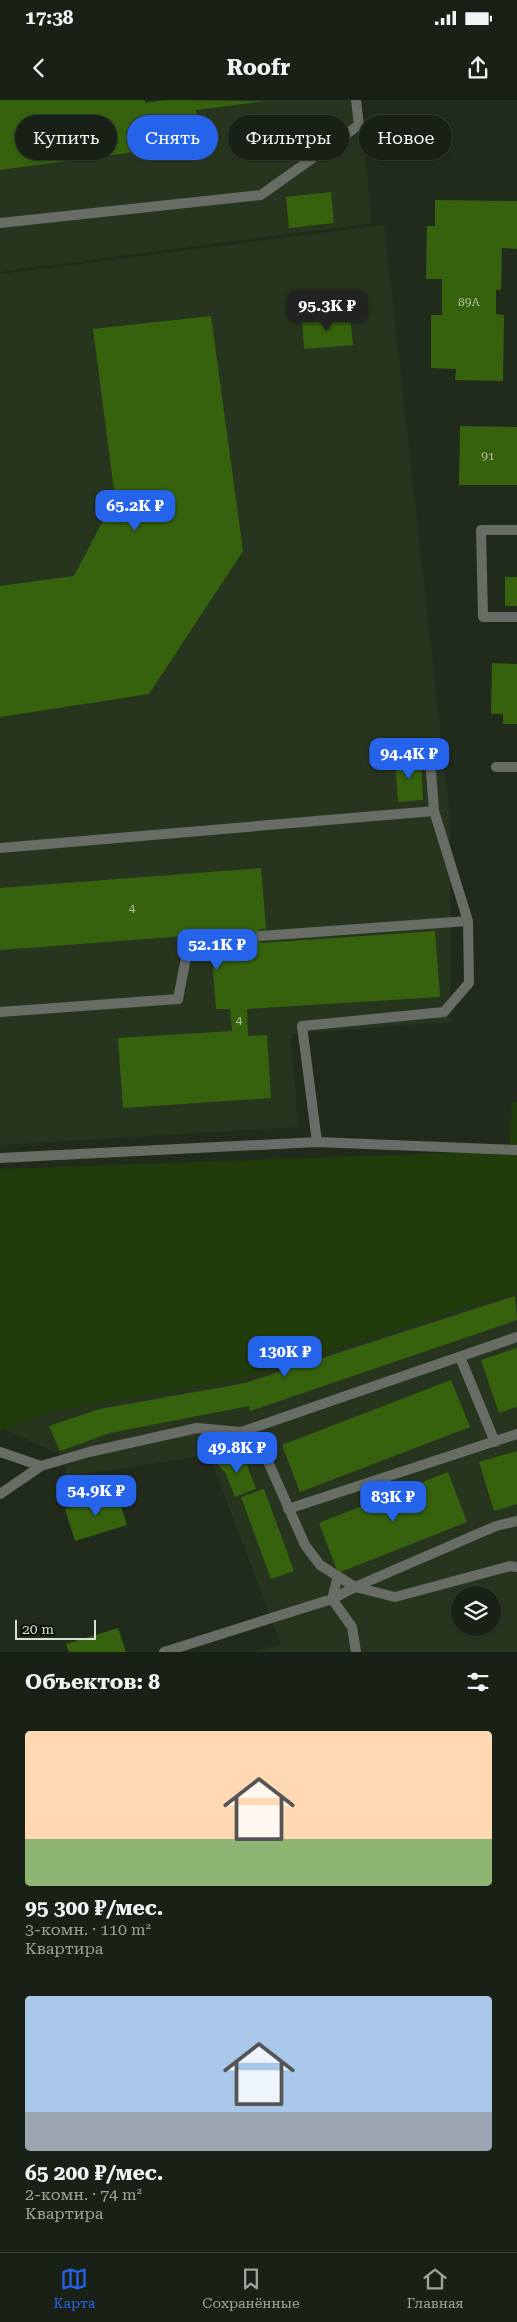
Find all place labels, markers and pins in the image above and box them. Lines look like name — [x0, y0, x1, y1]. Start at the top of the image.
pin: 95.3K ₽ — [281, 290, 373, 332]
pin: 65.2K ₽ — [89, 490, 181, 532]
pin: 94.4K ₽ — [363, 738, 455, 780]
pin: 52.1K ₽ — [171, 928, 263, 971]
pin: 130K ₽ — [244, 1336, 326, 1378]
pin: 49.8K ₽ — [191, 1432, 283, 1474]
pin: 54.9K ₽ — [50, 1474, 142, 1517]
pin: 83K ₽ — [358, 1480, 428, 1523]

